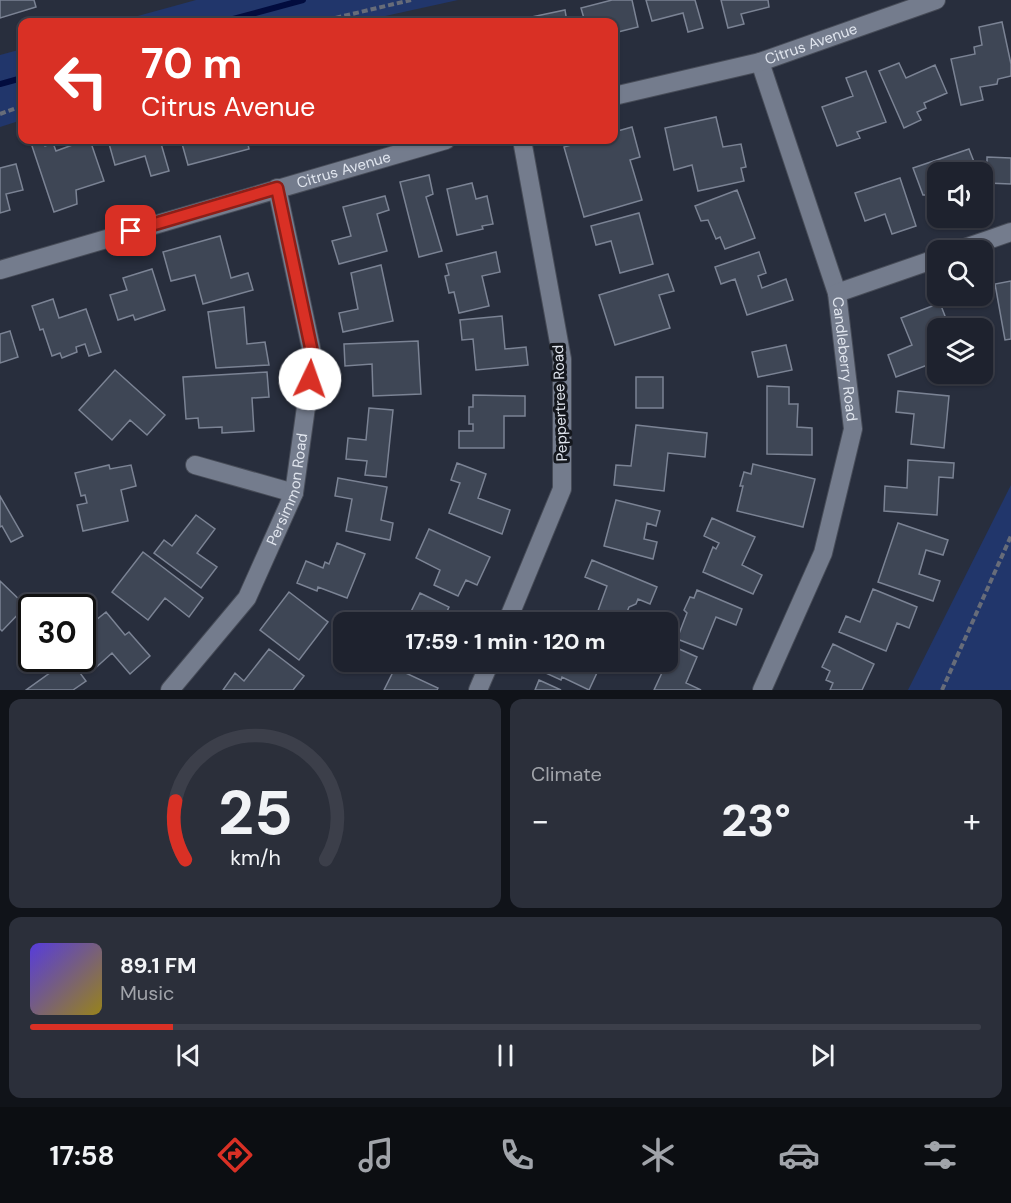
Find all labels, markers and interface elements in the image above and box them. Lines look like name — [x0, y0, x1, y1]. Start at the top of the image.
street label: Citrus Avenue — [762, 18, 860, 70]
text: 70 m — [141, 36, 242, 91]
icon: left — [42, 42, 120, 120]
text: Citrus Avenue — [141, 89, 315, 124]
street label: Citrus Avenue — [294, 147, 393, 193]
map controls — [927, 162, 993, 384]
button: sound — [927, 162, 993, 228]
pin — [105, 205, 156, 256]
icon: arrive — [114, 214, 147, 247]
button: search — [927, 240, 993, 306]
street label: Candleberry Road — [828, 296, 862, 422]
button: layers — [927, 318, 993, 384]
street label: Peppertree Road — [548, 344, 572, 462]
position arrow — [278, 347, 342, 411]
street label: Persimmon Road — [262, 432, 312, 549]
speed limit sign: 30 — [18, 594, 96, 672]
text: 17:59 · 1 min · 120 m — [406, 627, 605, 656]
text: Climate — [531, 761, 602, 787]
text: 25 — [218, 772, 292, 853]
text: 23° — [721, 791, 791, 850]
text: − — [531, 799, 549, 842]
text: + — [963, 799, 981, 842]
text: km/h — [230, 845, 280, 873]
text: 89.1 FM — [120, 951, 196, 980]
text: Music — [120, 980, 175, 1006]
icon: previous — [172, 1039, 205, 1072]
icon: pause — [489, 1039, 522, 1072]
icon: next — [806, 1039, 839, 1072]
icon: directions — [214, 1134, 256, 1176]
icon: music — [355, 1134, 397, 1176]
icon: phone — [496, 1134, 538, 1176]
icon: climate — [637, 1134, 679, 1176]
icon: car — [778, 1134, 820, 1176]
icon: filters — [919, 1134, 961, 1176]
text: 17:58 — [50, 1138, 115, 1173]

